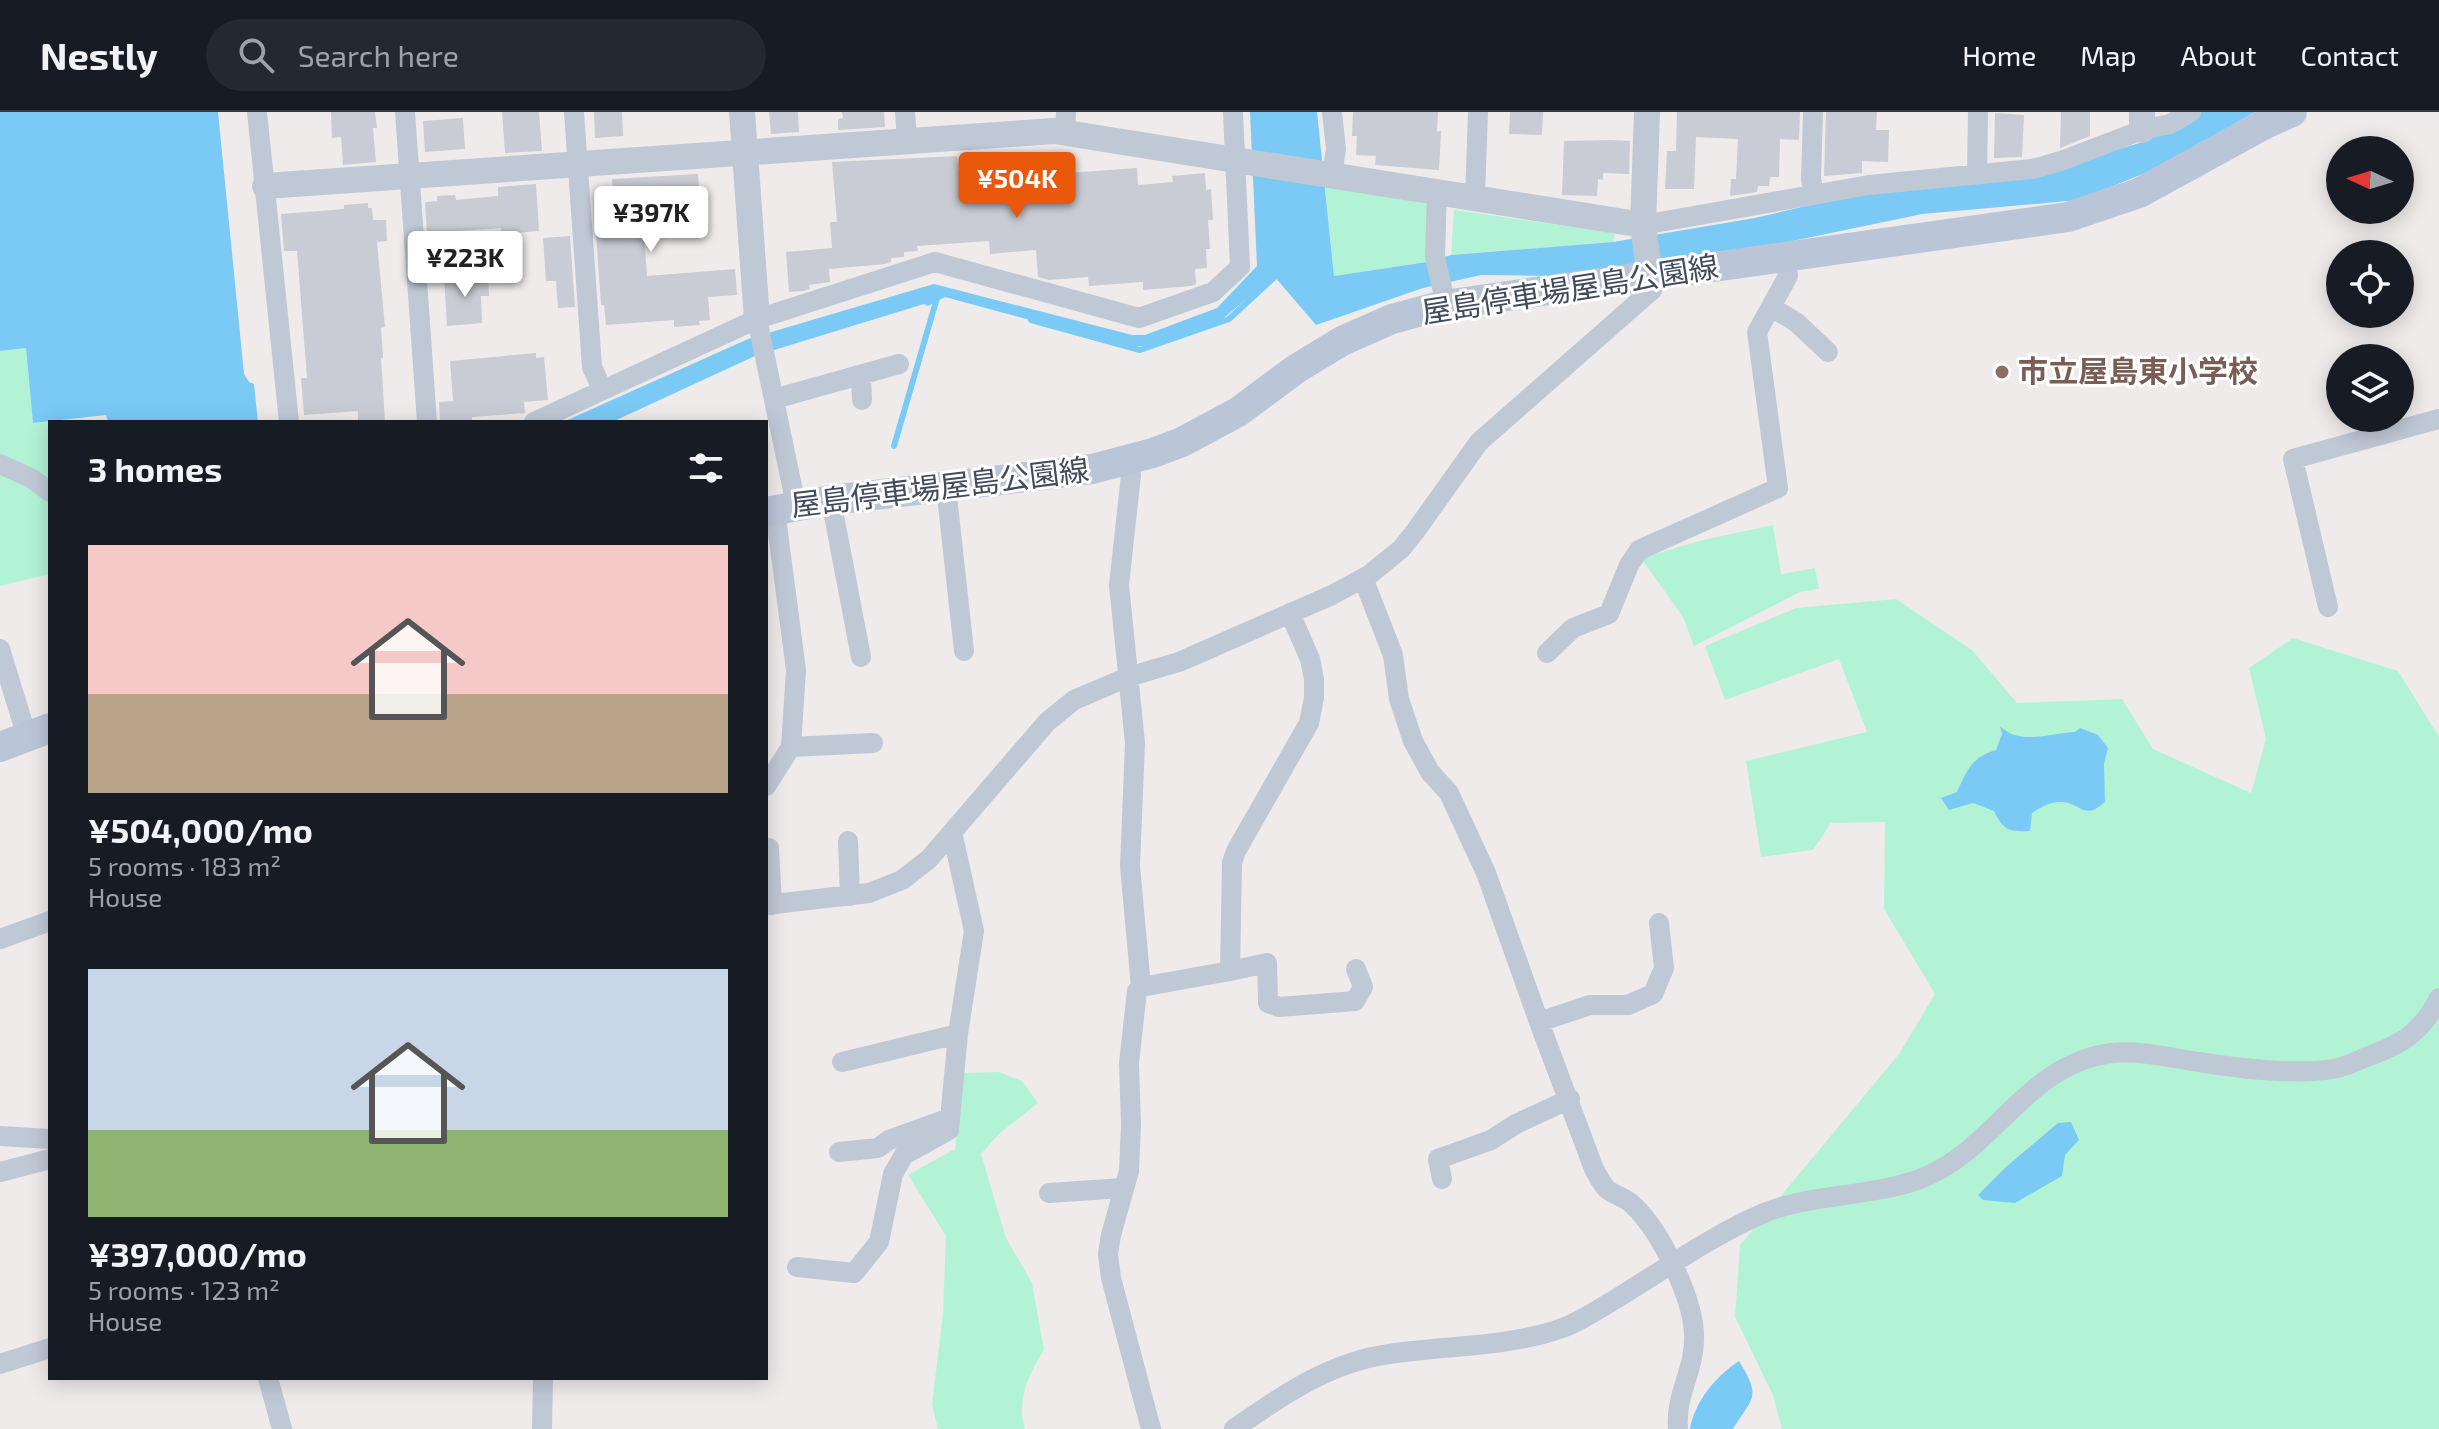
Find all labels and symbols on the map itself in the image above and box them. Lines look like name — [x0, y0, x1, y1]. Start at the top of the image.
north arrow — [2326, 136, 2414, 224]
pin: ¥504K — [961, 152, 1073, 220]
pin: ¥397K — [595, 186, 707, 254]
pin: ¥223K — [409, 231, 521, 299]
street label: 屋島停車場屋島公園線 — [1419, 247, 1721, 329]
place label: 市立屋島東小学校 — [2018, 352, 2258, 388]
marker: 市立屋島東小学校 — [1993, 363, 2011, 381]
street label: 屋島停車場屋島公園線 — [789, 450, 1091, 522]

